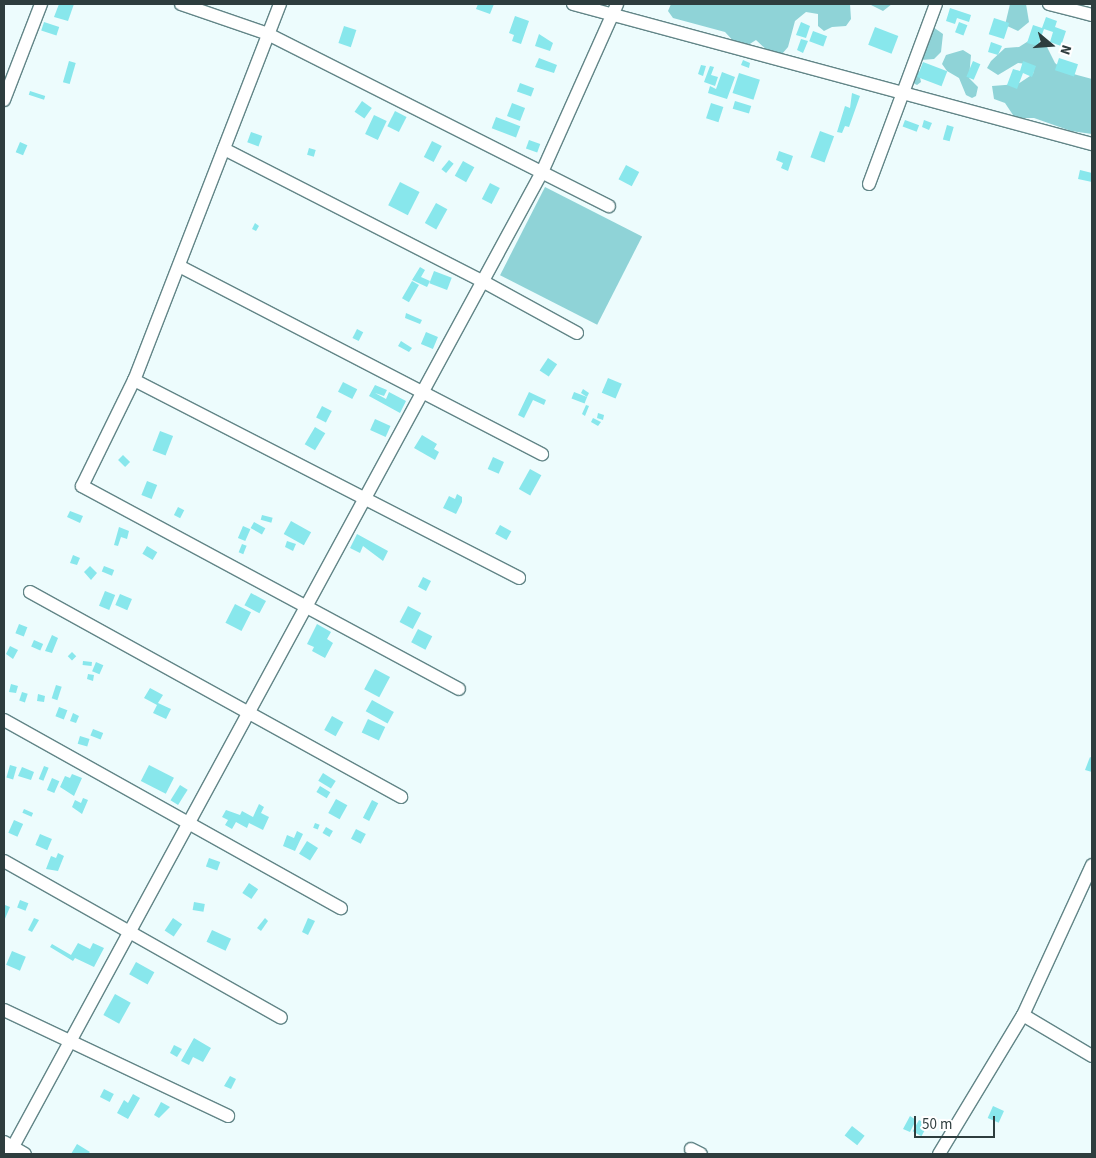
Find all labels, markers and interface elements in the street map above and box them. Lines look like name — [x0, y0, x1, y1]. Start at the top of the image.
north arrow — [1026, 20, 1076, 70]
text: N — [1054, 42, 1076, 57]
scale bar — [916, 1106, 997, 1138]
text: 50 m — [922, 1114, 952, 1135]

